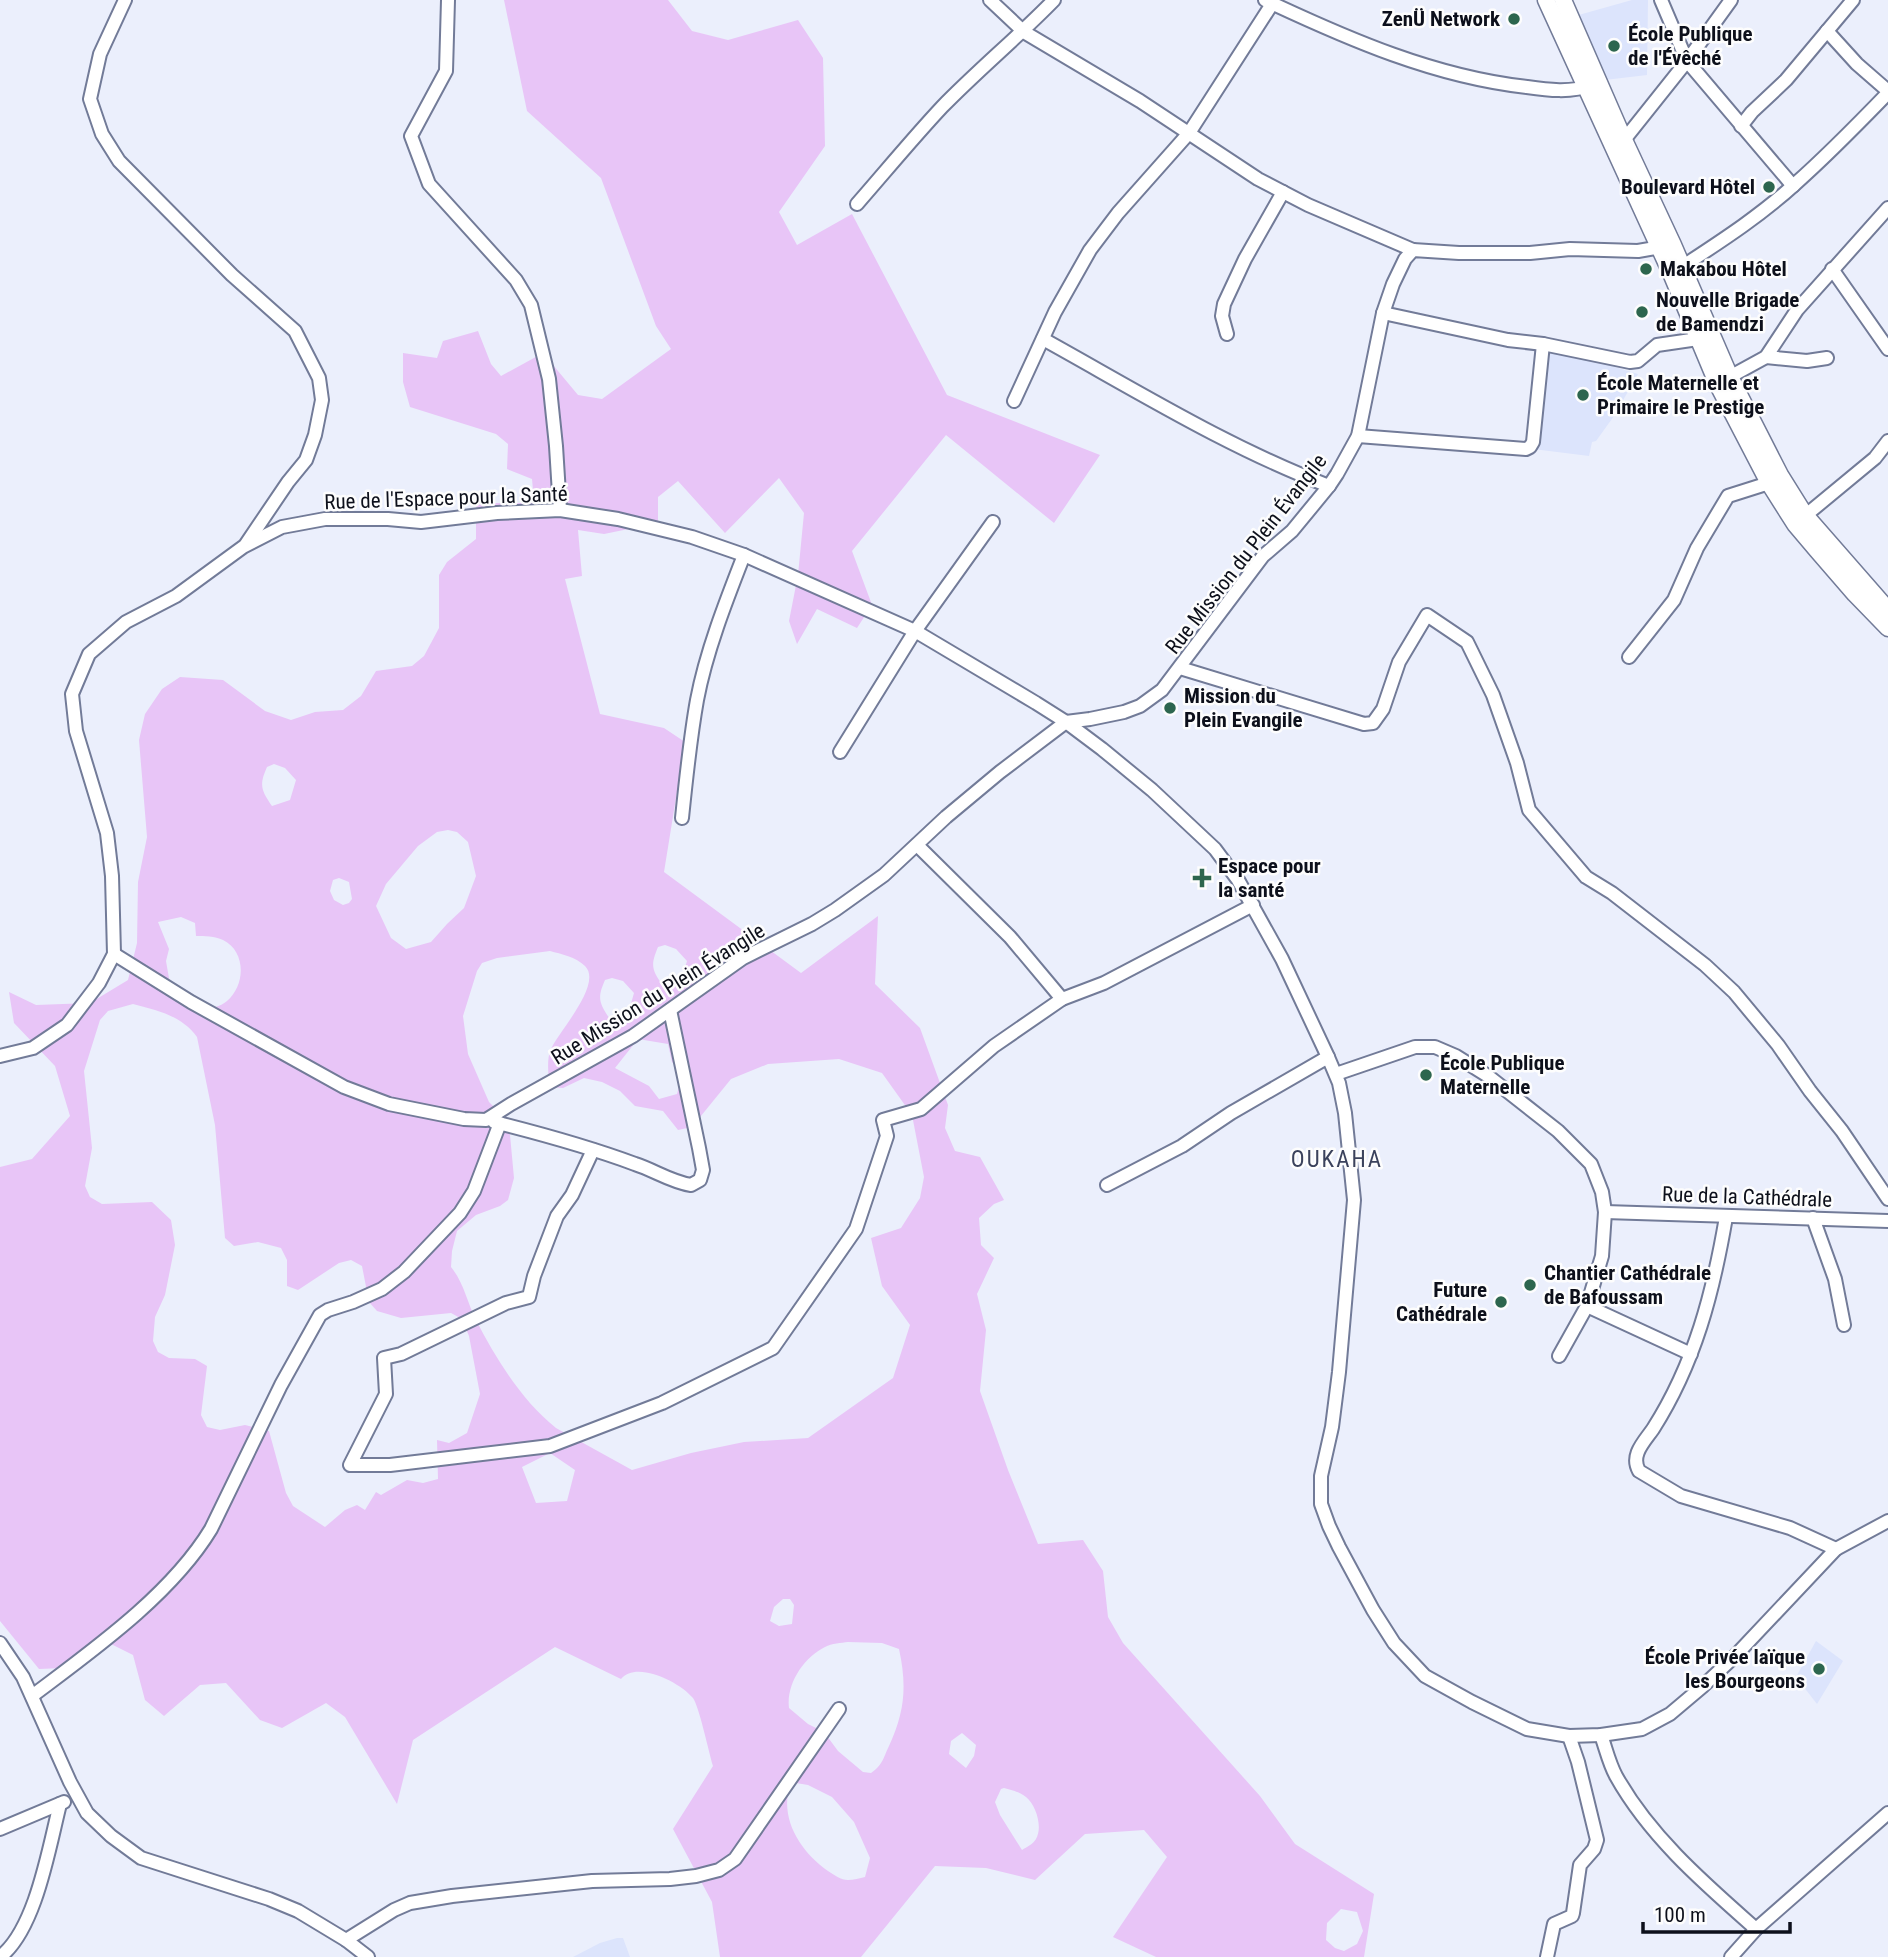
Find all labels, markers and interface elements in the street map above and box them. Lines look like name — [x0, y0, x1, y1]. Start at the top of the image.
place label: ZenÜ Network — [1382, 7, 1501, 31]
marker: ZenÜ Network — [1506, 11, 1522, 27]
place label: École Publique de l'Évêché — [1628, 22, 1752, 70]
marker: École Publique de l'Évêché — [1606, 38, 1622, 54]
place label: Boulevard Hôtel — [1621, 175, 1755, 199]
marker: Boulevard Hôtel — [1761, 179, 1777, 195]
place label: Makabou Hôtel — [1660, 257, 1787, 281]
marker: Makabou Hôtel — [1638, 261, 1654, 277]
place label: Nouvelle Brigade de Bamendzi — [1656, 288, 1799, 336]
marker: Nouvelle Brigade de Bamendzi — [1634, 304, 1650, 320]
place label: École Maternelle et Primaire le Prestige — [1597, 371, 1764, 419]
marker: École Maternelle et Primaire le Prestige — [1575, 387, 1591, 403]
street label: Rue Mission du Plein Évangile — [1161, 449, 1331, 659]
street label: Rue de l'Espace pour la Santé — [324, 482, 568, 514]
place label: Mission du Plein Evangile — [1184, 684, 1302, 732]
marker: Mission du Plein Evangile — [1162, 700, 1178, 716]
place label: Espace pour la santé — [1218, 854, 1321, 902]
marker: Espace pour la santé — [1192, 868, 1212, 888]
street label: Rue Mission du Plein Évangile — [547, 918, 769, 1070]
place label: École Publique Maternelle — [1440, 1051, 1564, 1099]
marker: École Publique Maternelle — [1418, 1067, 1434, 1083]
district label: OUKAHA — [1291, 1146, 1383, 1173]
street label: Rue de la Cathédrale — [1662, 1182, 1833, 1212]
place label: Chantier Cathédrale de Bafoussam — [1544, 1261, 1711, 1309]
marker: Chantier Cathédrale de Bafoussam — [1522, 1277, 1538, 1293]
place label: Future Cathédrale — [1396, 1278, 1487, 1326]
marker: Future Cathédrale — [1493, 1294, 1509, 1310]
place label: École Privée laïque les Bourgeons — [1645, 1645, 1805, 1693]
marker: École Privée laïque les Bourgeons — [1811, 1661, 1827, 1677]
scale bar — [1643, 1890, 1790, 1934]
text: 100 m — [1654, 1903, 1706, 1927]

